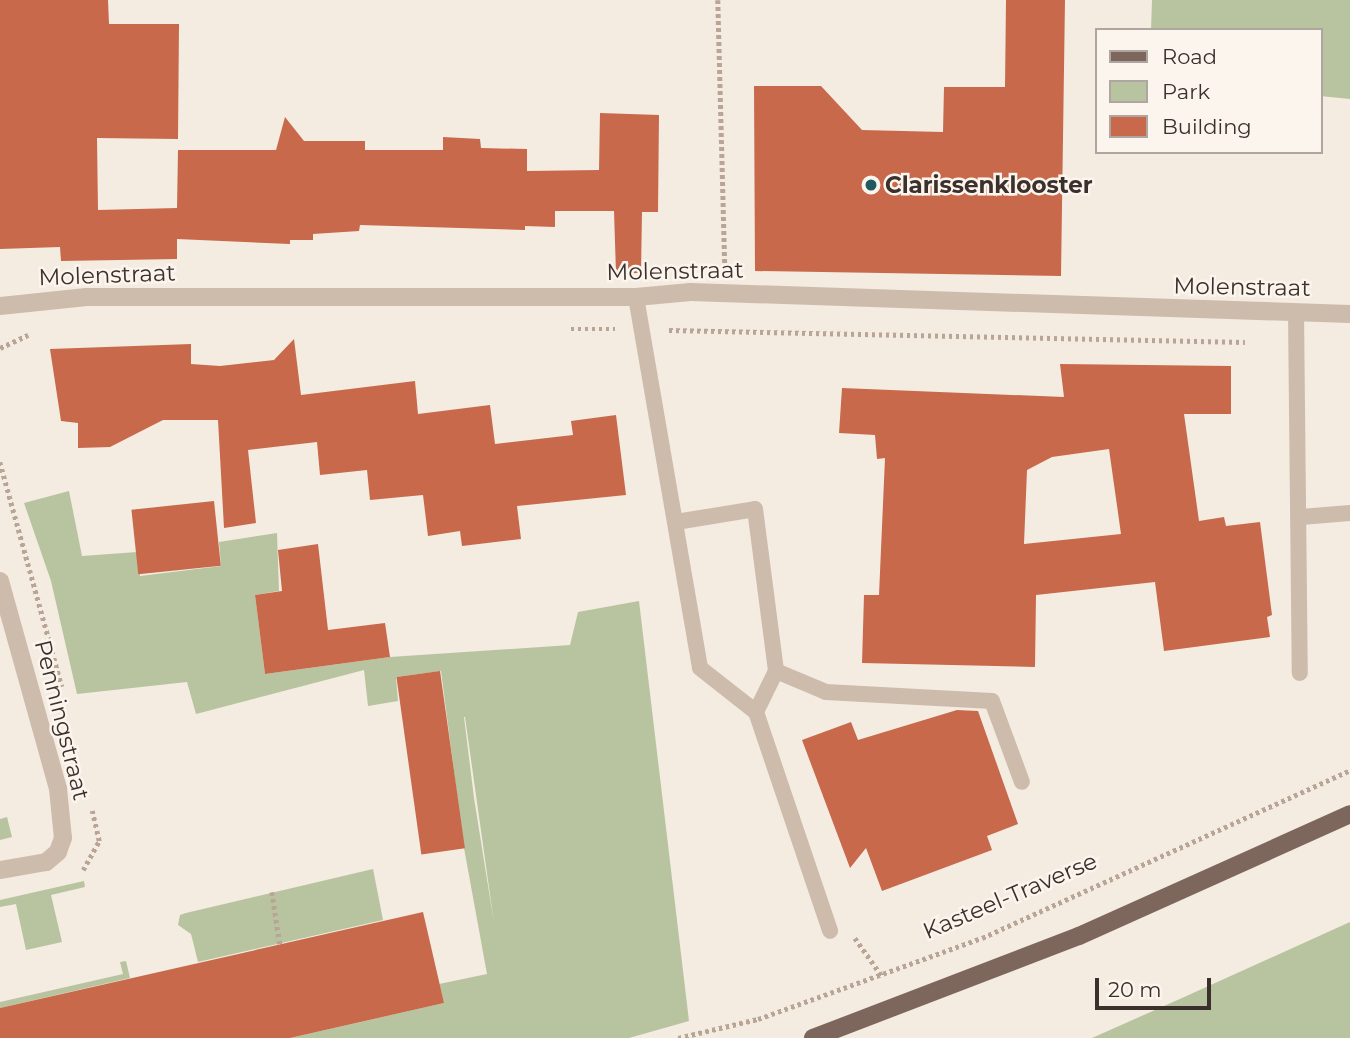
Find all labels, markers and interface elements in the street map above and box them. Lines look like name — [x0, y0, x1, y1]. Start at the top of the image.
legend — [1094, 28, 1322, 154]
text: Road — [1162, 44, 1217, 69]
text: Park — [1162, 79, 1210, 104]
text: Building — [1162, 114, 1252, 139]
place label: Clarissenklooster — [885, 171, 1093, 199]
marker: Clarissenklooster — [863, 177, 879, 193]
street label: Molenstraat — [606, 256, 744, 286]
street label: Molenstraat — [38, 259, 176, 291]
street label: Molenstraat — [1173, 272, 1311, 302]
street label: Penningstraat — [29, 637, 95, 803]
street label: Kasteel-Traverse — [919, 847, 1101, 945]
scale bar — [1098, 964, 1214, 1008]
text: 20 m — [1108, 977, 1162, 1002]

